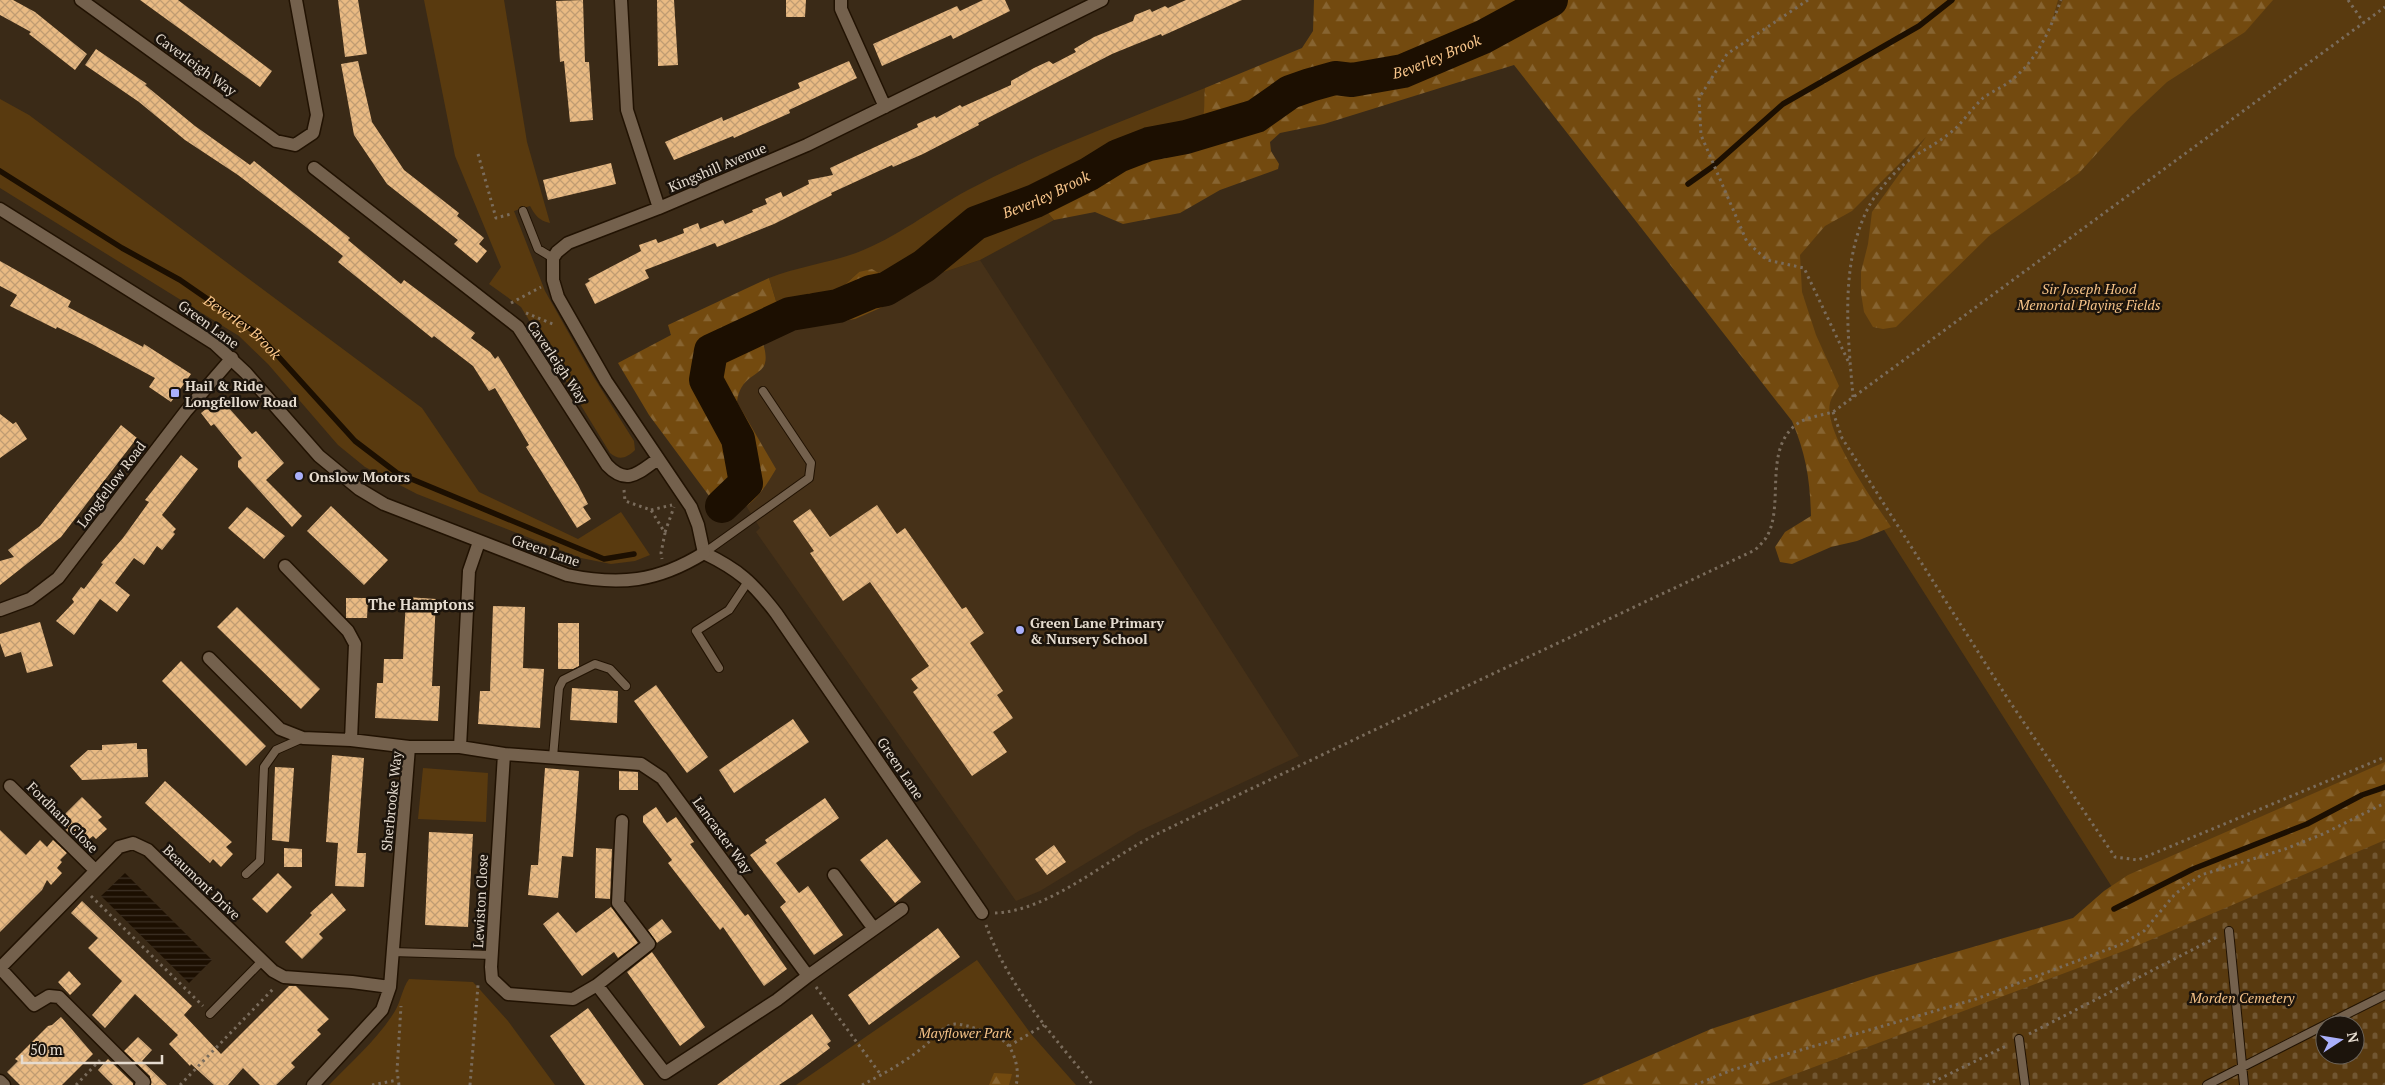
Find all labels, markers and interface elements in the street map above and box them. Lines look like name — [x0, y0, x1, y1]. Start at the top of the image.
street label: Caverleigh Way — [152, 28, 241, 100]
water label: Beverley Brook — [1390, 29, 1484, 83]
street label: Kingshill Avenue — [665, 138, 769, 196]
water label: Beverley Brook — [998, 165, 1093, 223]
park label: Sir Joseph Hood Memorial Playing Fields — [2016, 279, 2161, 314]
water label: Beverley Brook — [199, 289, 286, 364]
street label: Green Lane — [175, 295, 243, 353]
street label: Caverleigh Way — [523, 317, 593, 408]
place label: Hail & Ride Longfellow Road — [185, 376, 298, 411]
marker: Hail & Ride Longfellow Road — [169, 387, 181, 399]
street label: Longfellow Road — [72, 437, 150, 531]
place label: Onslow Motors — [309, 467, 410, 486]
marker: Onslow Motors — [293, 470, 305, 482]
street label: Green Lane — [509, 529, 583, 571]
district label: The Hamptons — [368, 594, 474, 614]
place label: Green Lane Primary & Nursery School — [1030, 613, 1165, 648]
marker: Green Lane Primary & Nursery School — [1014, 624, 1026, 636]
street label: Green Lane — [873, 733, 929, 803]
street label: Sherbrooke Way — [376, 749, 406, 852]
street label: Fordham Close — [23, 777, 103, 857]
street label: Lancaster Way — [689, 793, 758, 878]
street label: Beaumont Drive — [159, 840, 245, 924]
street label: Lewiston Close — [468, 854, 492, 948]
park label: Morden Cemetery — [2189, 988, 2295, 1007]
north arrow — [2315, 1015, 2365, 1065]
park label: Mayflower Park — [918, 1023, 1012, 1042]
text: N — [2343, 1030, 2364, 1045]
scale bar — [22, 1032, 162, 1064]
text: 50 m — [30, 1039, 63, 1059]

